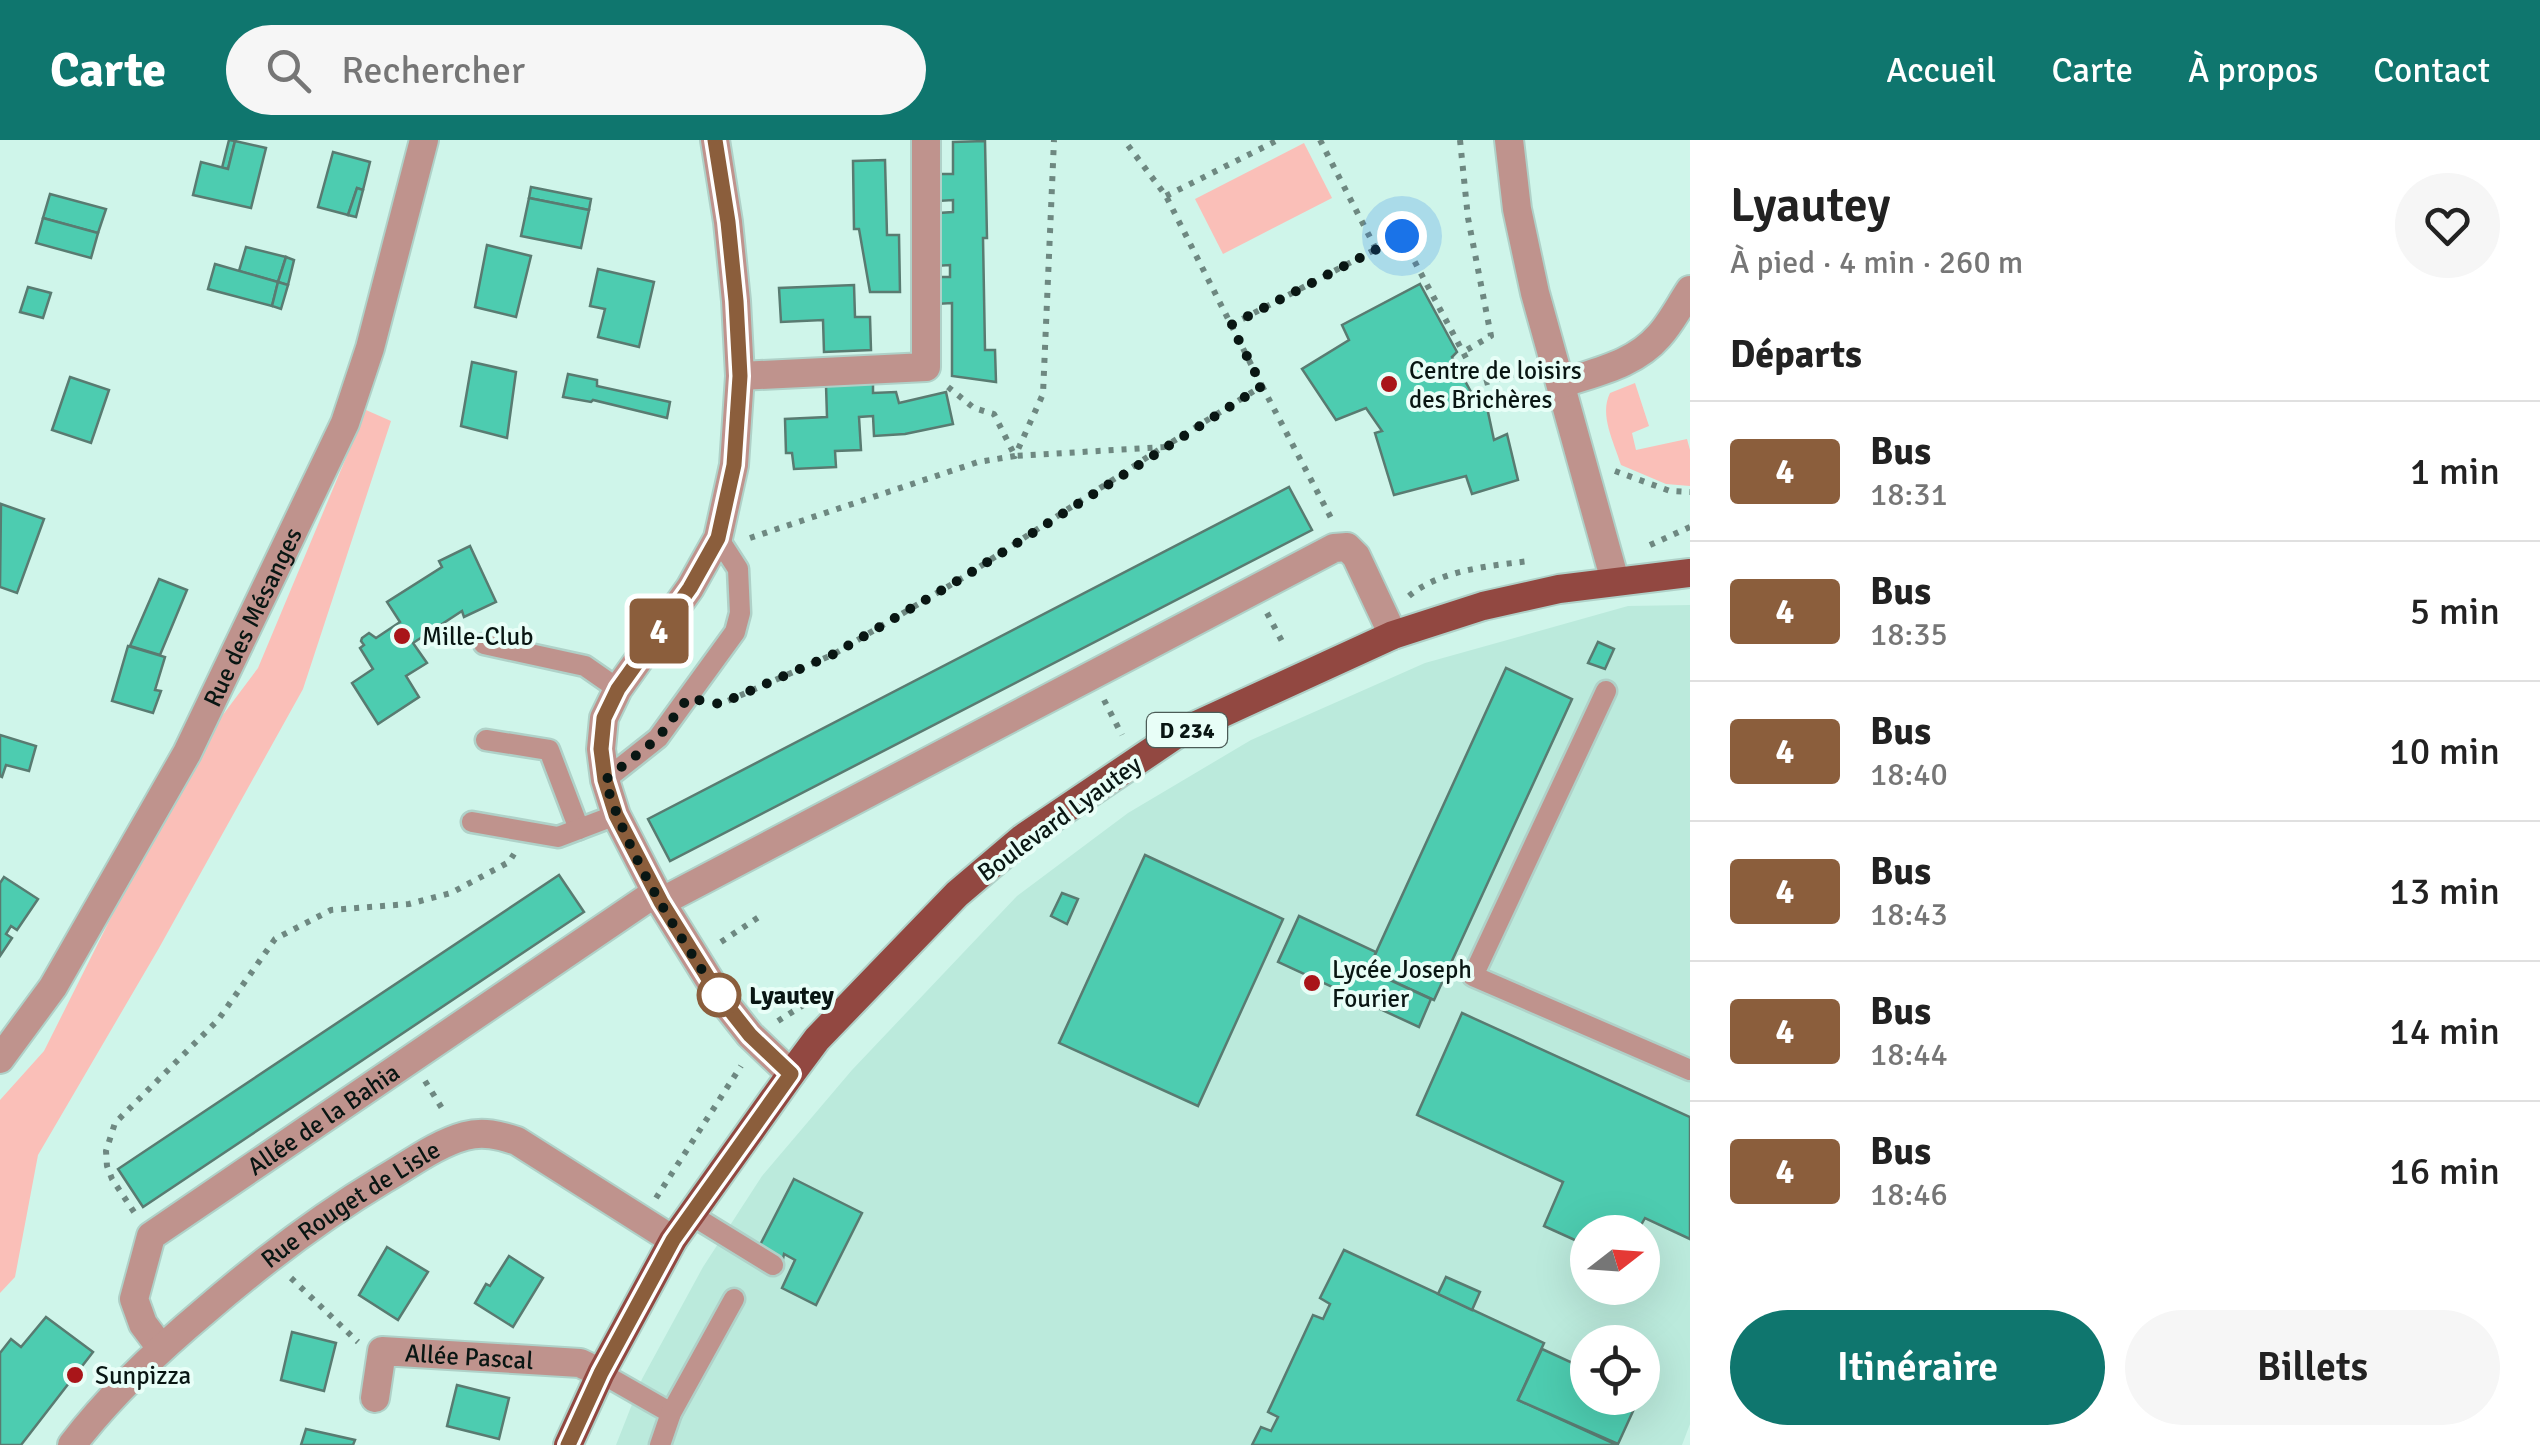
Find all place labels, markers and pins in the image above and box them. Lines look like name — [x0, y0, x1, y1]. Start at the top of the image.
place label: Centre de loisirs des Brichères — [1409, 355, 1582, 415]
marker: Centre de loisirs des Brichères — [1378, 373, 1400, 395]
place label: Mille-Club — [422, 621, 533, 652]
marker: Mille-Club — [391, 625, 413, 647]
place label: Lycée Joseph Fourier — [1332, 954, 1472, 1014]
marker: Lycée Joseph Fourier — [1301, 972, 1323, 994]
marker: Lyautey — [698, 974, 740, 1016]
place label: Lyautey — [749, 980, 834, 1011]
place label: Sunpizza — [95, 1360, 191, 1391]
marker: Sunpizza — [64, 1364, 86, 1386]

